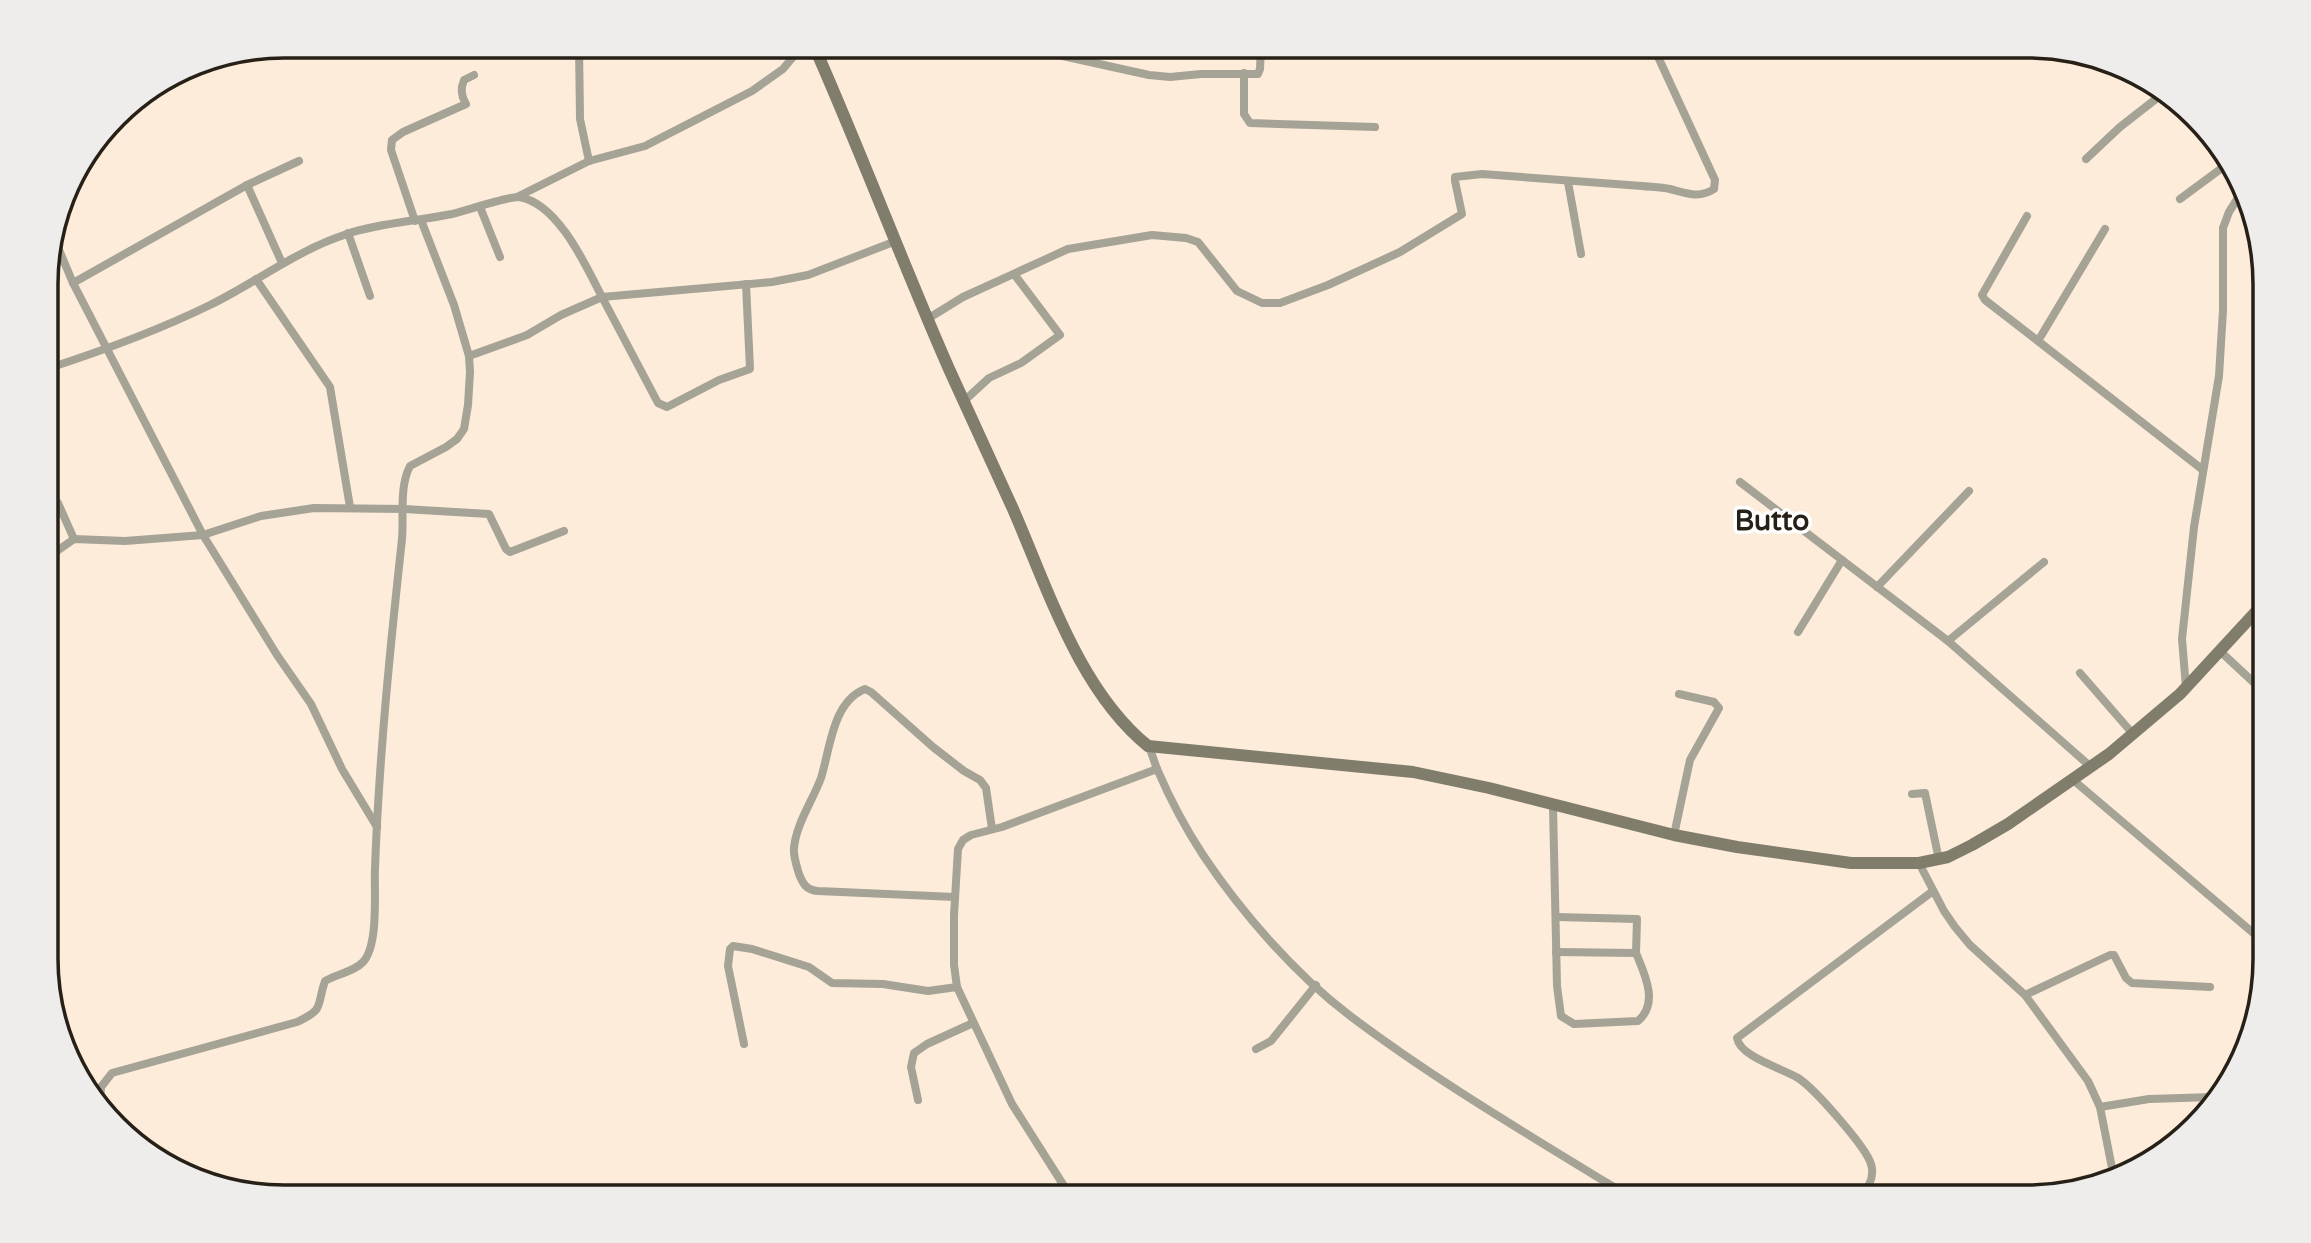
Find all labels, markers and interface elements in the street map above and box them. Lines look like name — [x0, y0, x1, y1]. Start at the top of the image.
district label: Butto — [1735, 504, 1809, 538]

